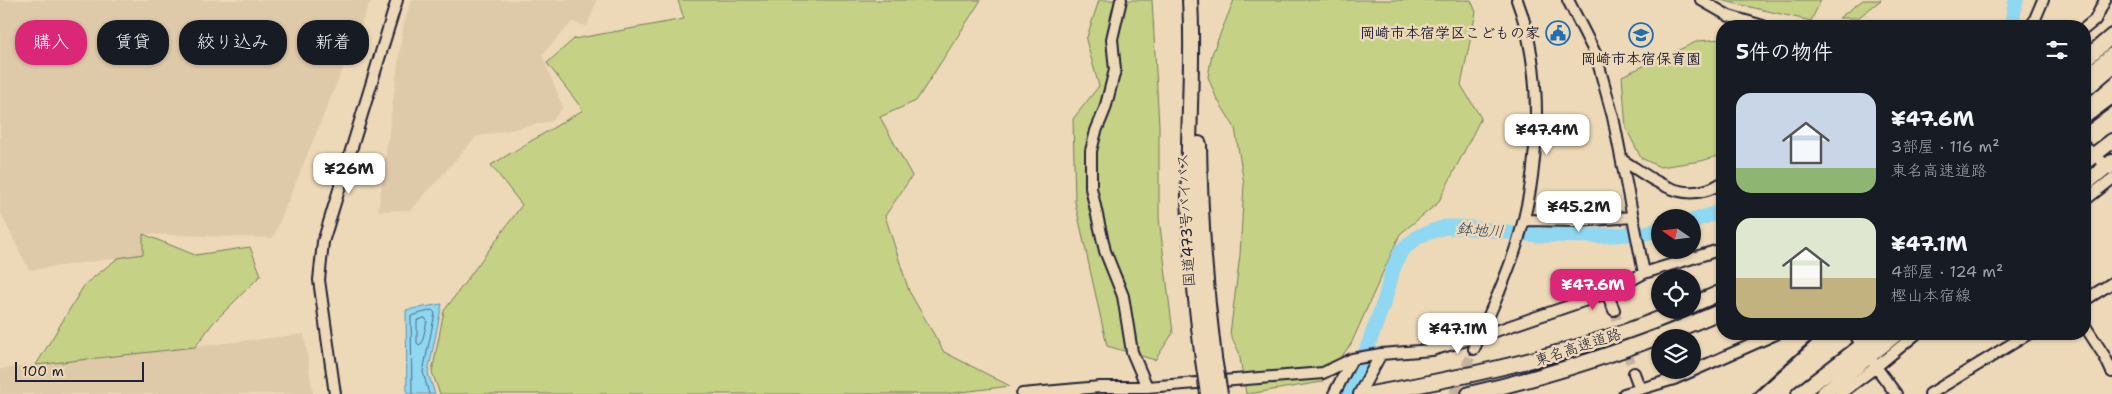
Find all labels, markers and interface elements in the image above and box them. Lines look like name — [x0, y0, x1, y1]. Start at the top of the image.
chip: 購入 — [15, 20, 87, 65]
chip: 賃貸 — [97, 20, 169, 65]
chip: 絞り込み — [179, 20, 287, 65]
chip: 新着 — [297, 20, 369, 65]
public building icon: 岡崎市本宿学区こどもの家 — [1545, 20, 1571, 46]
school or university icon: 岡崎市本宿保育園 — [1628, 22, 1654, 48]
place label: 岡崎市本宿学区こどもの家 — [1360, 23, 1540, 43]
icon: filters — [2043, 36, 2071, 64]
text: 5件の物件 — [1736, 38, 1833, 66]
place label: 岡崎市本宿保育園 — [1581, 49, 1701, 69]
text: ¥47.6M — [1891, 105, 1974, 133]
icon: home — [1776, 113, 1836, 173]
pin: ¥47.4M — [1506, 114, 1588, 156]
text: ¥47.4M — [1516, 119, 1578, 140]
text: 3部屋 · 116 m² — [1891, 136, 2000, 157]
pin: ¥26M — [319, 152, 379, 195]
street label: 国道473号バイパス — [1173, 153, 1199, 287]
text: ¥26M — [324, 158, 374, 179]
text: 東名高速道路 — [1891, 160, 1987, 181]
pin: ¥45.2M — [1538, 190, 1620, 233]
text: ¥45.2M — [1547, 196, 1611, 217]
north arrow — [1651, 209, 1701, 259]
map controls — [1651, 209, 1701, 379]
water label: 鉢地川 — [1455, 218, 1505, 242]
text: ¥47.1M — [1891, 230, 1968, 258]
icon: home — [1776, 238, 1836, 298]
text: 4部屋 · 124 m² — [1891, 261, 2003, 282]
pin: ¥47.6M — [1552, 268, 1634, 311]
button: locate — [1651, 269, 1701, 319]
text: ¥47.6M — [1561, 274, 1625, 295]
text: 樫山本宿線 — [1891, 285, 1971, 306]
pin: ¥47.1M — [1417, 312, 1499, 355]
text: ¥47.1M — [1429, 318, 1487, 339]
street label: 東名高速道路 — [1532, 324, 1624, 370]
button: layers — [1651, 329, 1701, 379]
scale bar — [15, 359, 144, 382]
text: 100 m — [22, 362, 64, 380]

